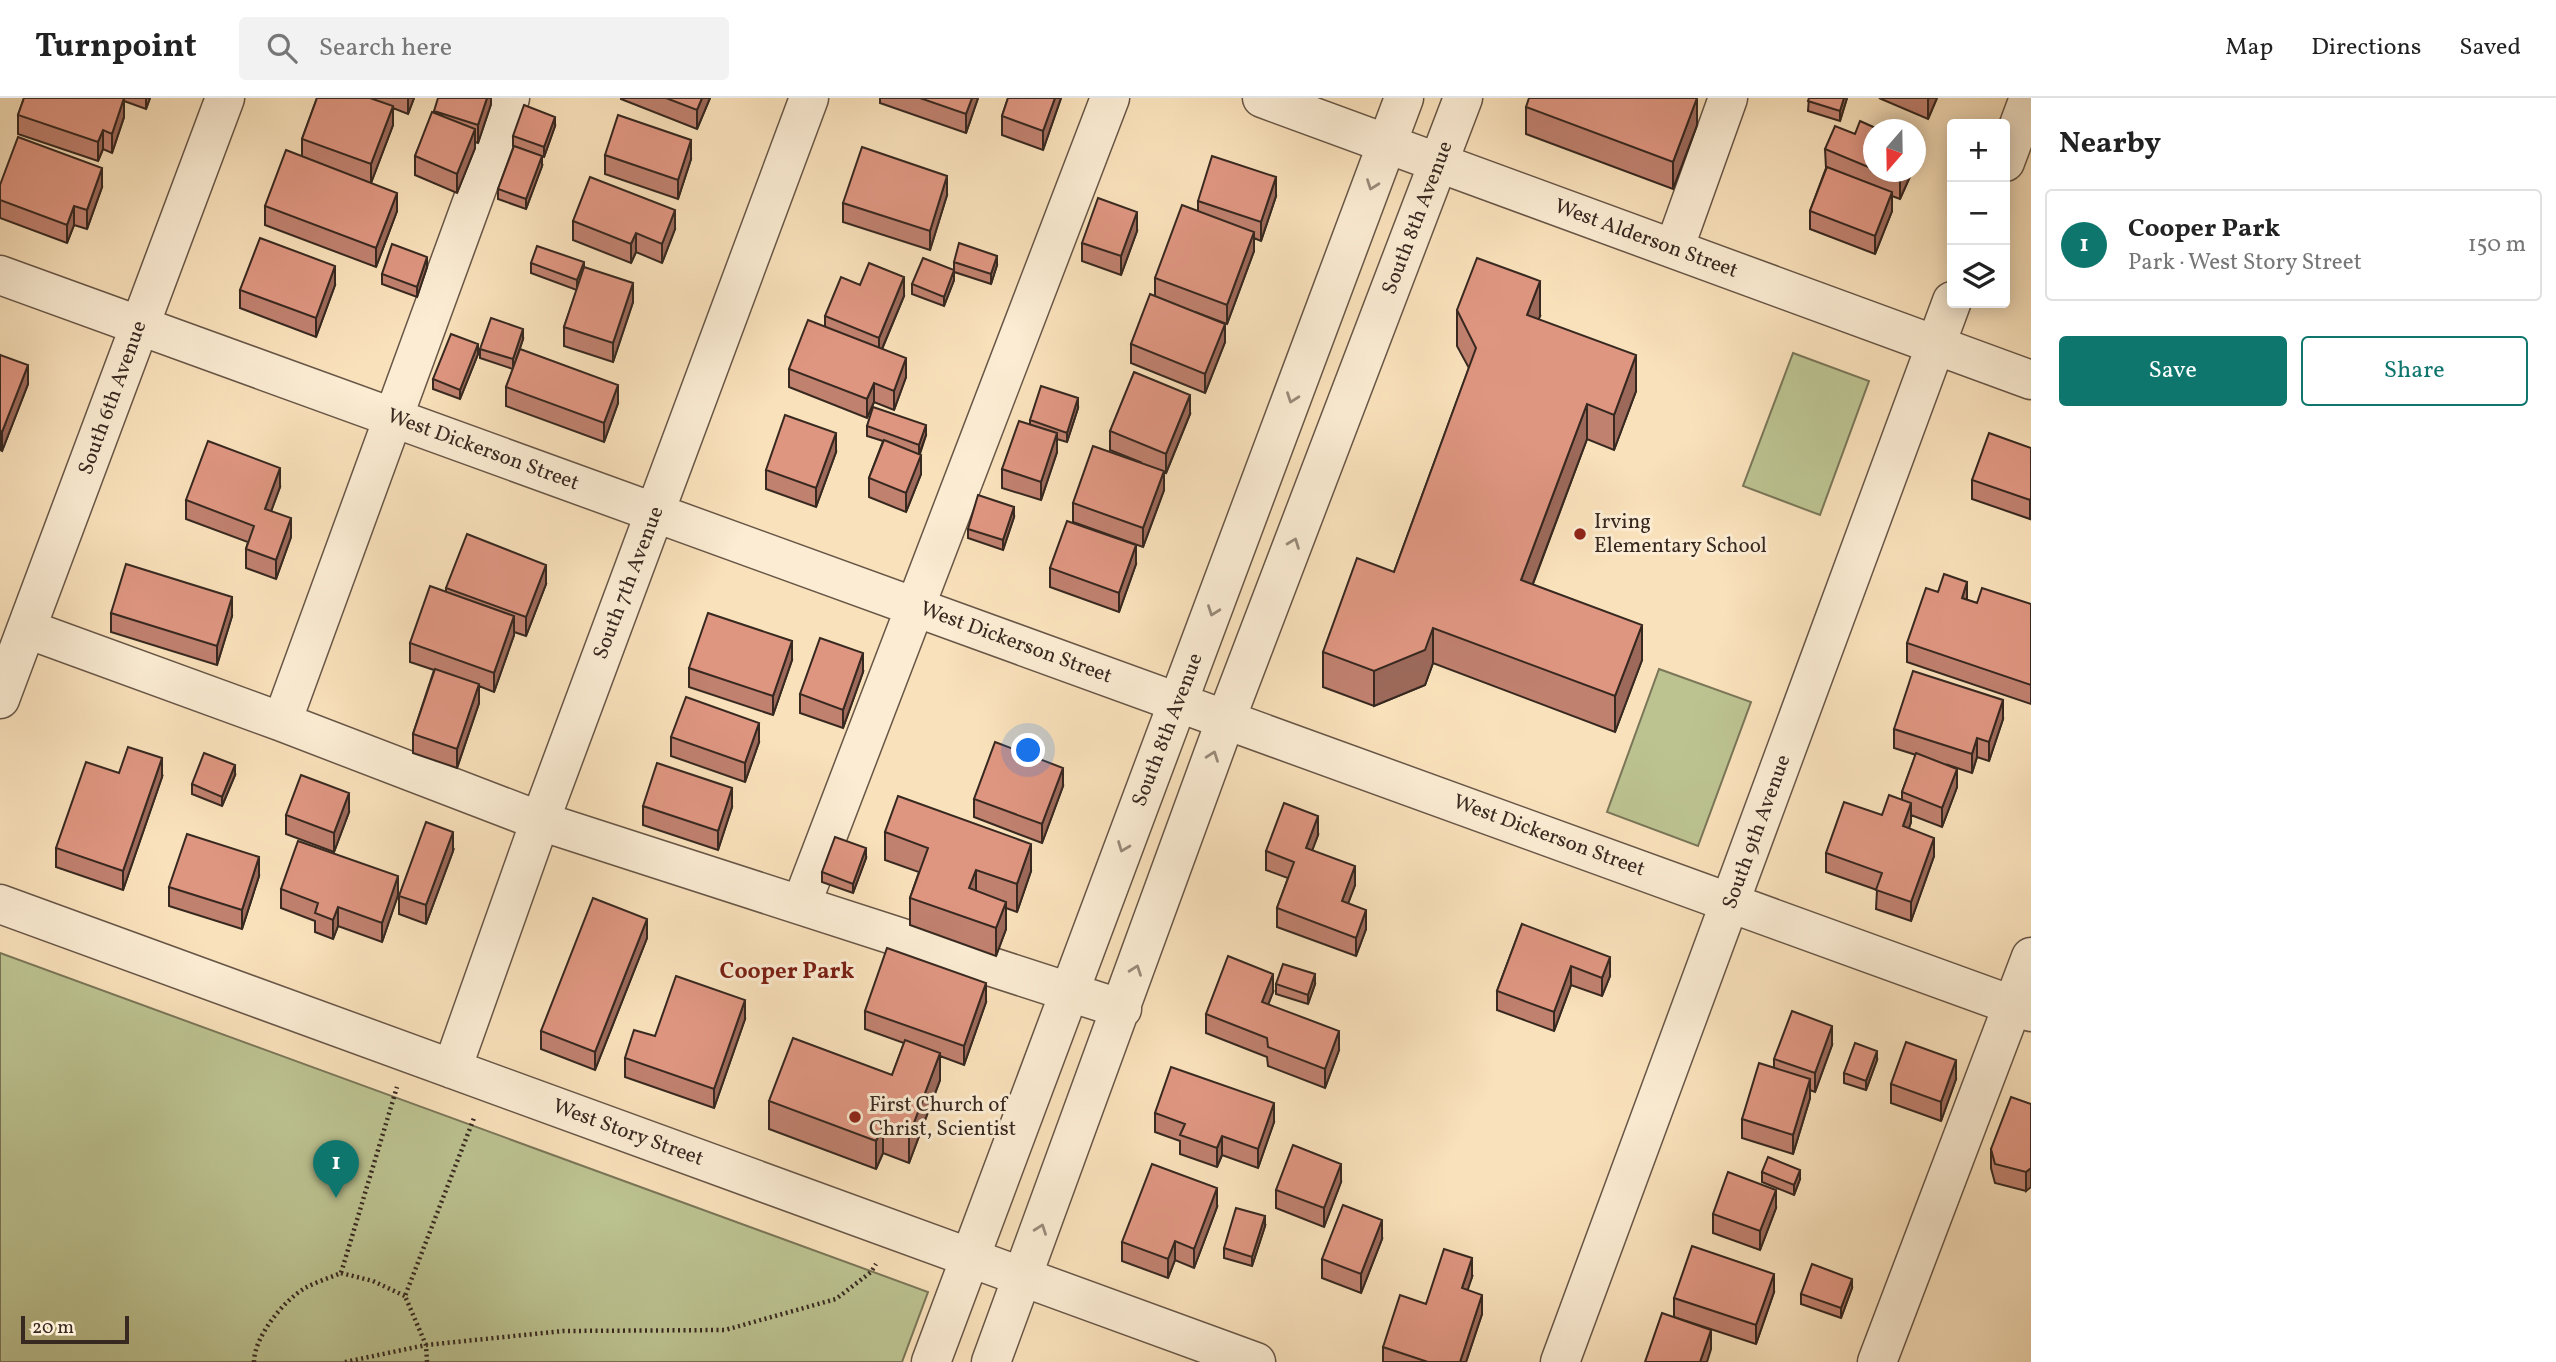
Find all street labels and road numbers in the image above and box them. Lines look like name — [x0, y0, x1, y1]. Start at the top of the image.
street label: South 8th Avenue — [1375, 137, 1461, 299]
street label: West Alderson Street — [1550, 192, 1742, 286]
street label: South 6th Avenue — [72, 317, 154, 479]
street label: West Dickerson Street — [383, 402, 583, 498]
street label: South 7th Avenue — [586, 502, 672, 664]
street label: West Dickerson Street — [916, 595, 1116, 691]
street label: South 8th Avenue — [1125, 649, 1211, 811]
street label: South 9th Avenue — [1716, 751, 1798, 913]
street label: West Dickerson Street — [1449, 788, 1649, 884]
street label: West Story Street — [549, 1092, 707, 1174]

